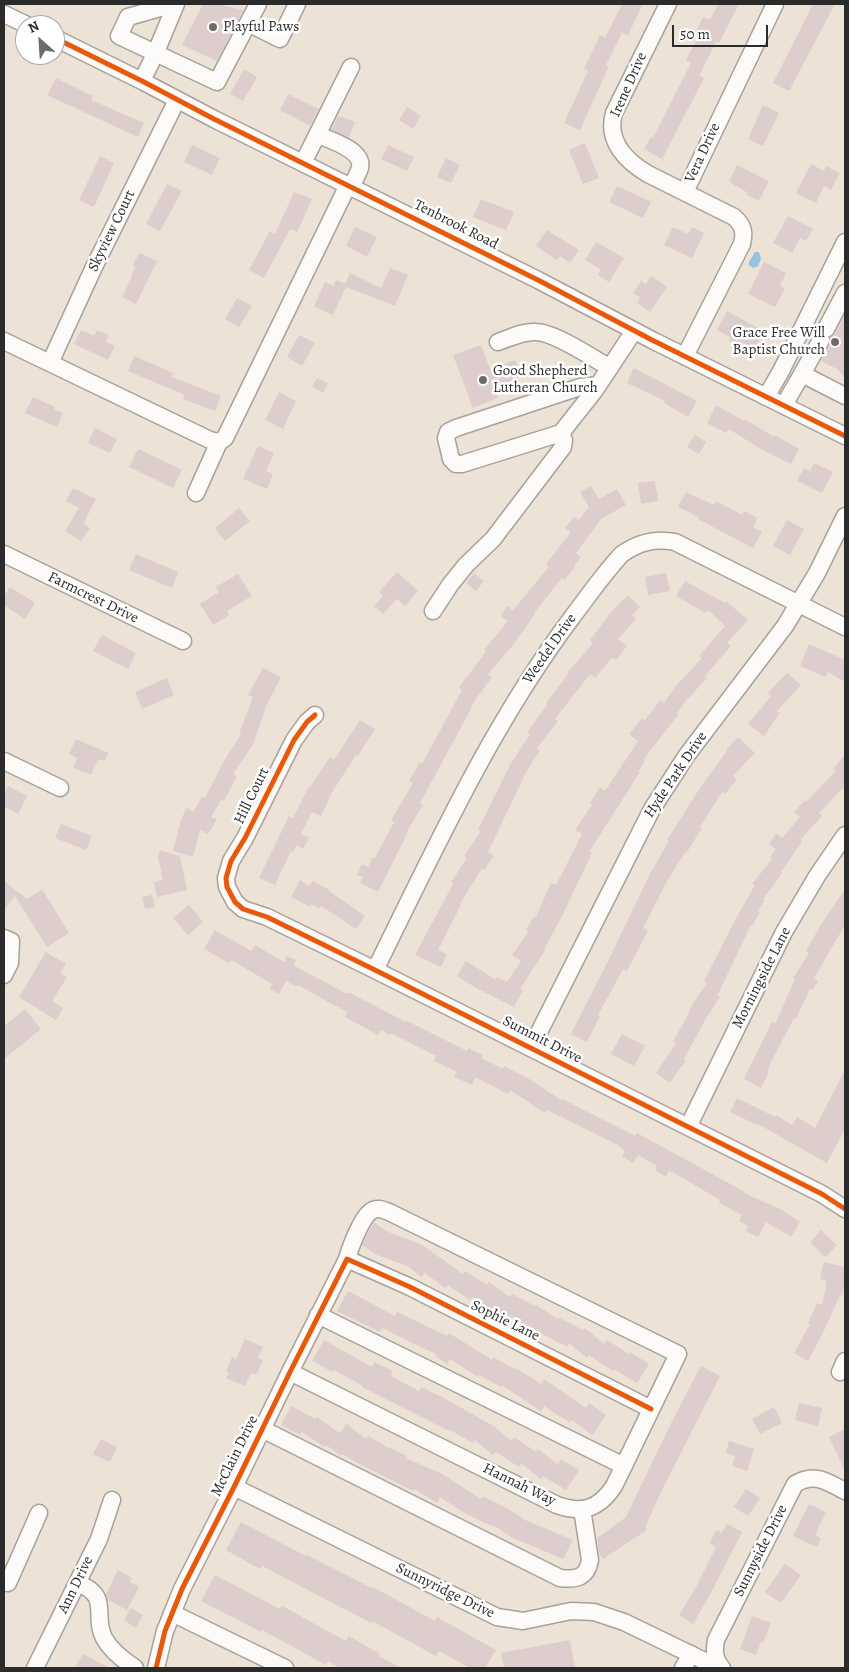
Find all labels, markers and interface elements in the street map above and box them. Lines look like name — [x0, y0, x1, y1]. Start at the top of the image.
north arrow — [15, 15, 65, 65]
scale bar — [674, 15, 770, 47]
text: N — [25, 16, 42, 38]
place label: Playful Paws — [223, 18, 299, 36]
marker: Playful Paws — [207, 21, 219, 33]
text: 50 m — [680, 24, 710, 44]
street label: Irene Drive — [607, 50, 651, 120]
street label: Vera Drive — [681, 120, 725, 186]
street label: Skyview Court — [85, 187, 139, 275]
street label: Tenbrook Road — [411, 196, 501, 254]
place label: Grace Free Will Baptist Church — [733, 324, 825, 359]
marker: Grace Free Will Baptist Church — [829, 336, 841, 348]
place label: Good Shepherd Lutheran Church — [493, 362, 598, 397]
marker: Good Shepherd Lutheran Church — [477, 374, 489, 386]
street label: Farmcrest Drive — [45, 568, 141, 628]
street label: Weedel Drive — [519, 611, 581, 687]
street label: Hyde Park Drive — [641, 729, 711, 821]
street label: Hill Court — [231, 765, 273, 827]
street label: Morningside Lane — [729, 924, 795, 1032]
street label: Summit Drive — [499, 1012, 585, 1068]
street label: Sophie Lane — [468, 1297, 542, 1345]
street label: McClain Drive — [208, 1413, 262, 1499]
street label: Hannah Way — [480, 1460, 558, 1510]
street label: Sunnyside Drive — [730, 1502, 792, 1600]
street label: Ann Drive — [54, 1553, 98, 1617]
street label: Sunnyridge Drive — [393, 1559, 497, 1623]

